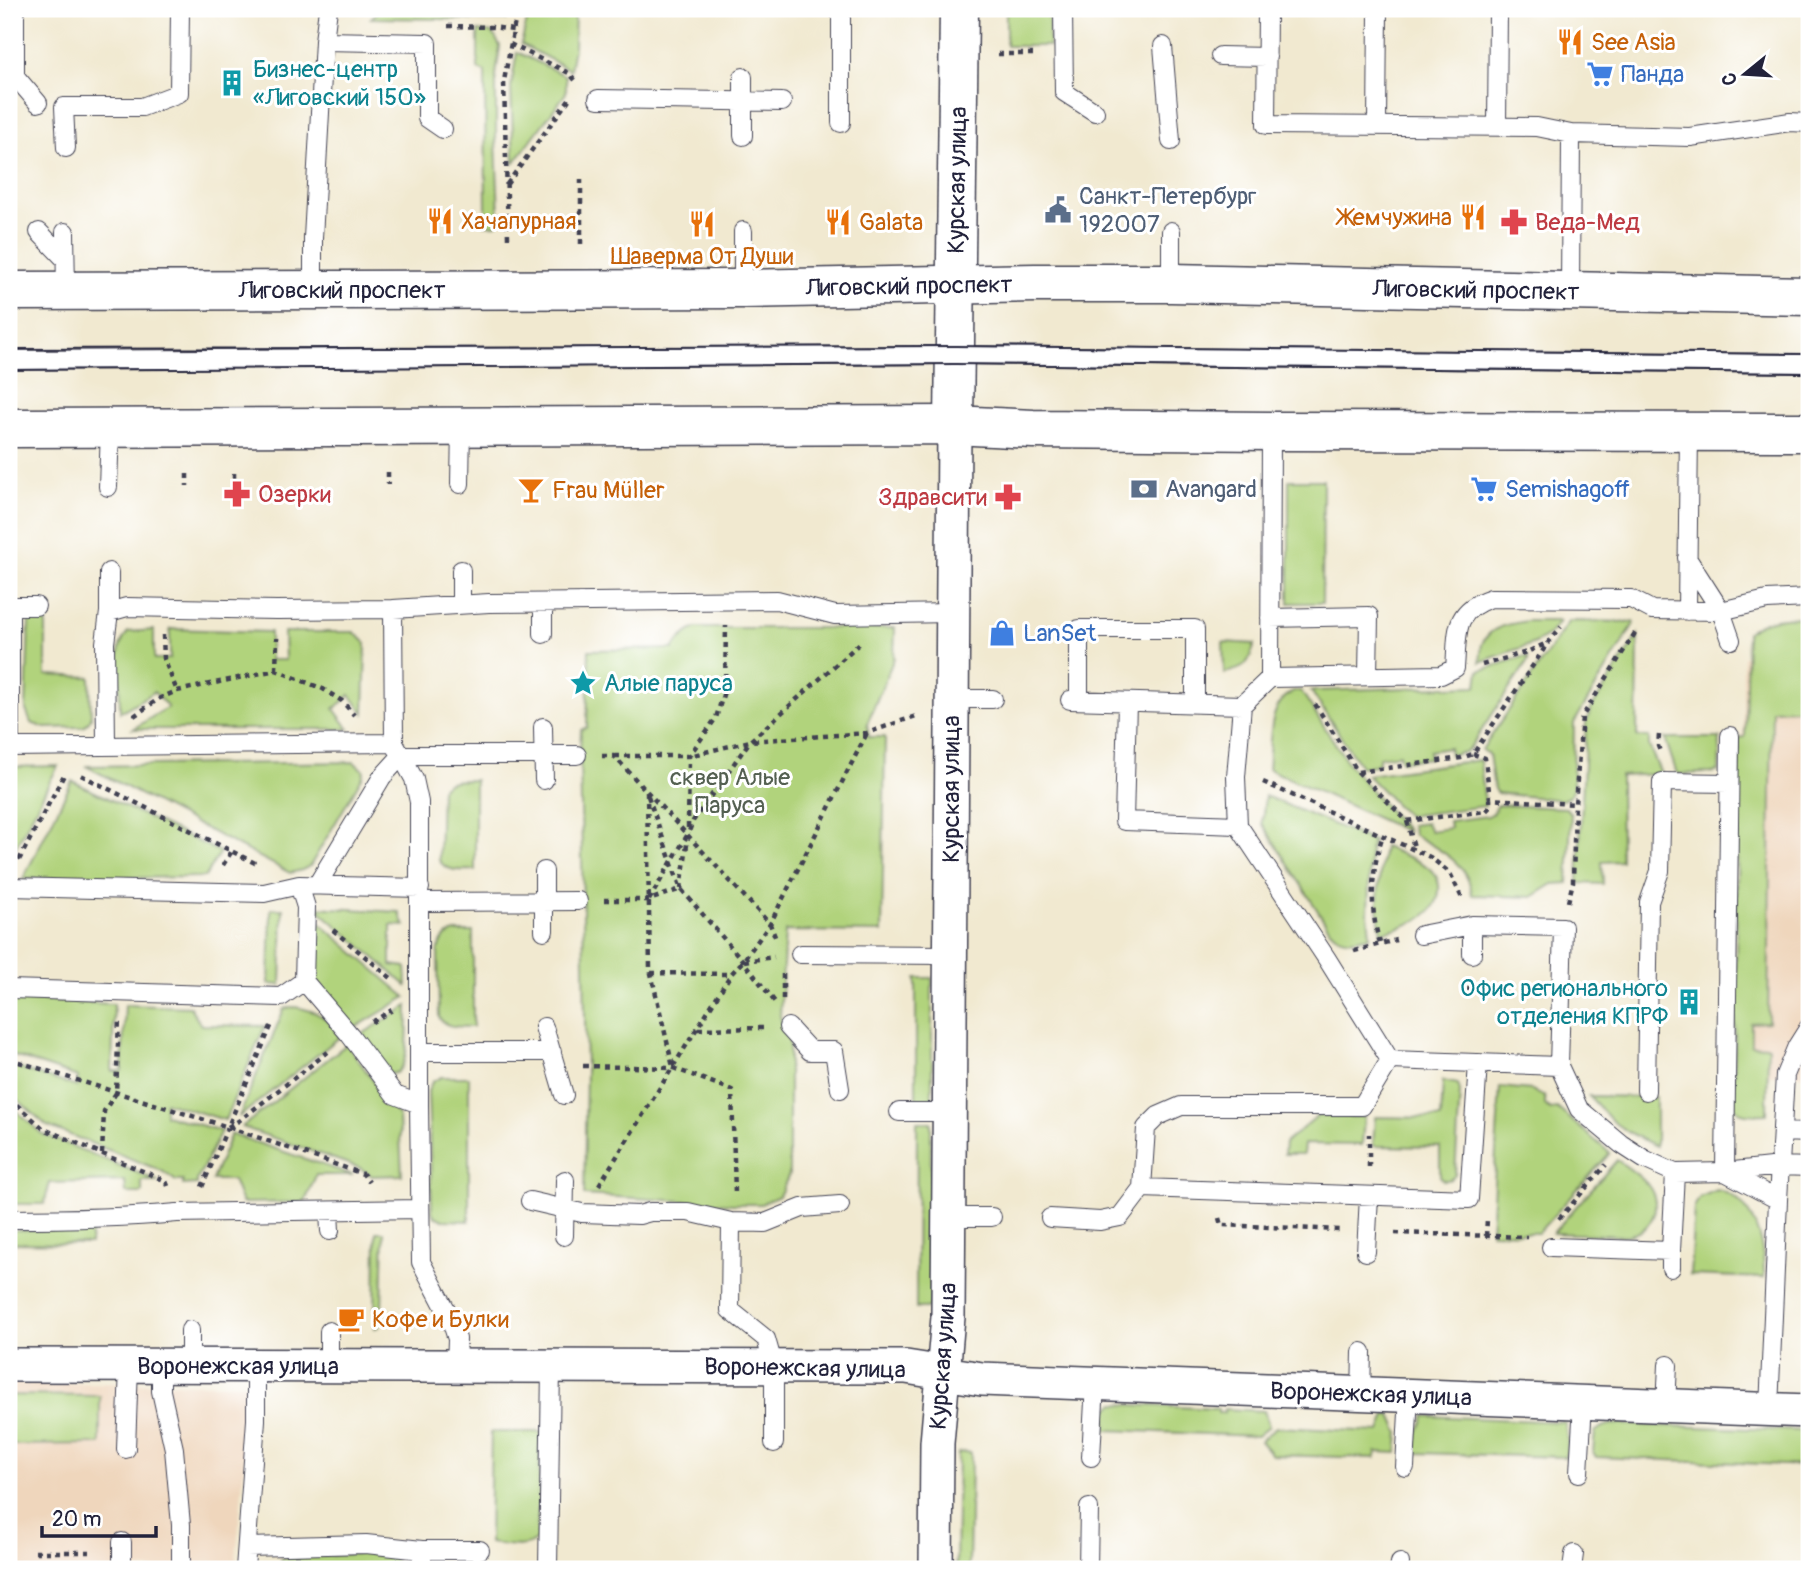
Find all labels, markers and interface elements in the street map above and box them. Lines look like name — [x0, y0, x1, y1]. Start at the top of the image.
restaurant icon: See Asia — [1555, 27, 1585, 57]
place label: See Asia — [1591, 28, 1676, 57]
north arrow — [1710, 38, 1780, 108]
place label: Бизнес-центр «Лиговский 150» — [253, 55, 426, 112]
supermarket icon: Панда — [1585, 59, 1615, 89]
place label: Панда — [1621, 60, 1684, 89]
building icon: Бизнес-центр «Лиговский 150» — [217, 68, 247, 98]
text: С — [1716, 69, 1743, 88]
street label: Курская улица — [942, 106, 973, 254]
place label: Санкт-Петербург 192007 — [1079, 182, 1257, 239]
public building icon: Санкт-Петербург 192007 — [1043, 195, 1073, 225]
restaurant icon: Жемчужина — [1458, 202, 1488, 232]
place label: Жемчужина — [1334, 203, 1452, 232]
restaurant icon: Хачапурная — [425, 206, 455, 236]
place label: Хачапурная — [461, 207, 577, 236]
restaurant icon: Galata — [823, 207, 853, 237]
pharmacy icon: Веда-Мед — [1499, 207, 1529, 237]
place label: Galata — [859, 208, 923, 237]
place label: Веда-Мед — [1535, 208, 1640, 237]
restaurant icon: Шаверма От Души — [687, 209, 717, 239]
place label: Шаверма От Души — [611, 242, 794, 271]
street label: Лиговский проспект — [804, 270, 1013, 303]
street label: Лиговский проспект — [1371, 274, 1580, 307]
street label: Лиговский проспект — [237, 276, 446, 305]
bank icon: Avangard — [1129, 474, 1159, 504]
supermarket icon: Semishagoff — [1469, 474, 1499, 504]
bar icon: Frau Müller — [516, 475, 546, 505]
place label: Avangard — [1165, 475, 1257, 504]
place label: Semishagoff — [1505, 475, 1630, 504]
place label: Frau Müller — [552, 476, 665, 505]
pharmacy icon: Озерки — [222, 479, 252, 509]
place label: Озерки — [258, 480, 331, 509]
pharmacy icon: Здравсити — [993, 482, 1023, 512]
place label: Здравсити — [878, 483, 987, 512]
shop icon: LanSet — [987, 618, 1017, 648]
place label: LanSet — [1023, 619, 1096, 648]
place icon: Алые паруса — [568, 668, 598, 698]
place label: Алые паруса — [604, 669, 733, 698]
street label: Курская улица — [937, 715, 966, 863]
park label: сквер Алые Паруса — [670, 763, 790, 820]
place label: Офис регионального отделения КПРФ — [1460, 974, 1668, 1031]
building icon: Офис регионального отделения КПРФ — [1674, 987, 1704, 1017]
street label: Курская улица — [924, 1282, 963, 1431]
cafe icon: Кофе и Булки — [336, 1304, 366, 1334]
place label: Кофе и Булки — [372, 1305, 509, 1334]
street label: Воронежская улица — [137, 1352, 339, 1381]
street label: Воронежская улица — [704, 1352, 906, 1385]
street label: Воронежская улица — [1270, 1376, 1472, 1413]
scale bar — [42, 1494, 156, 1538]
text: 20 m — [52, 1506, 101, 1533]

